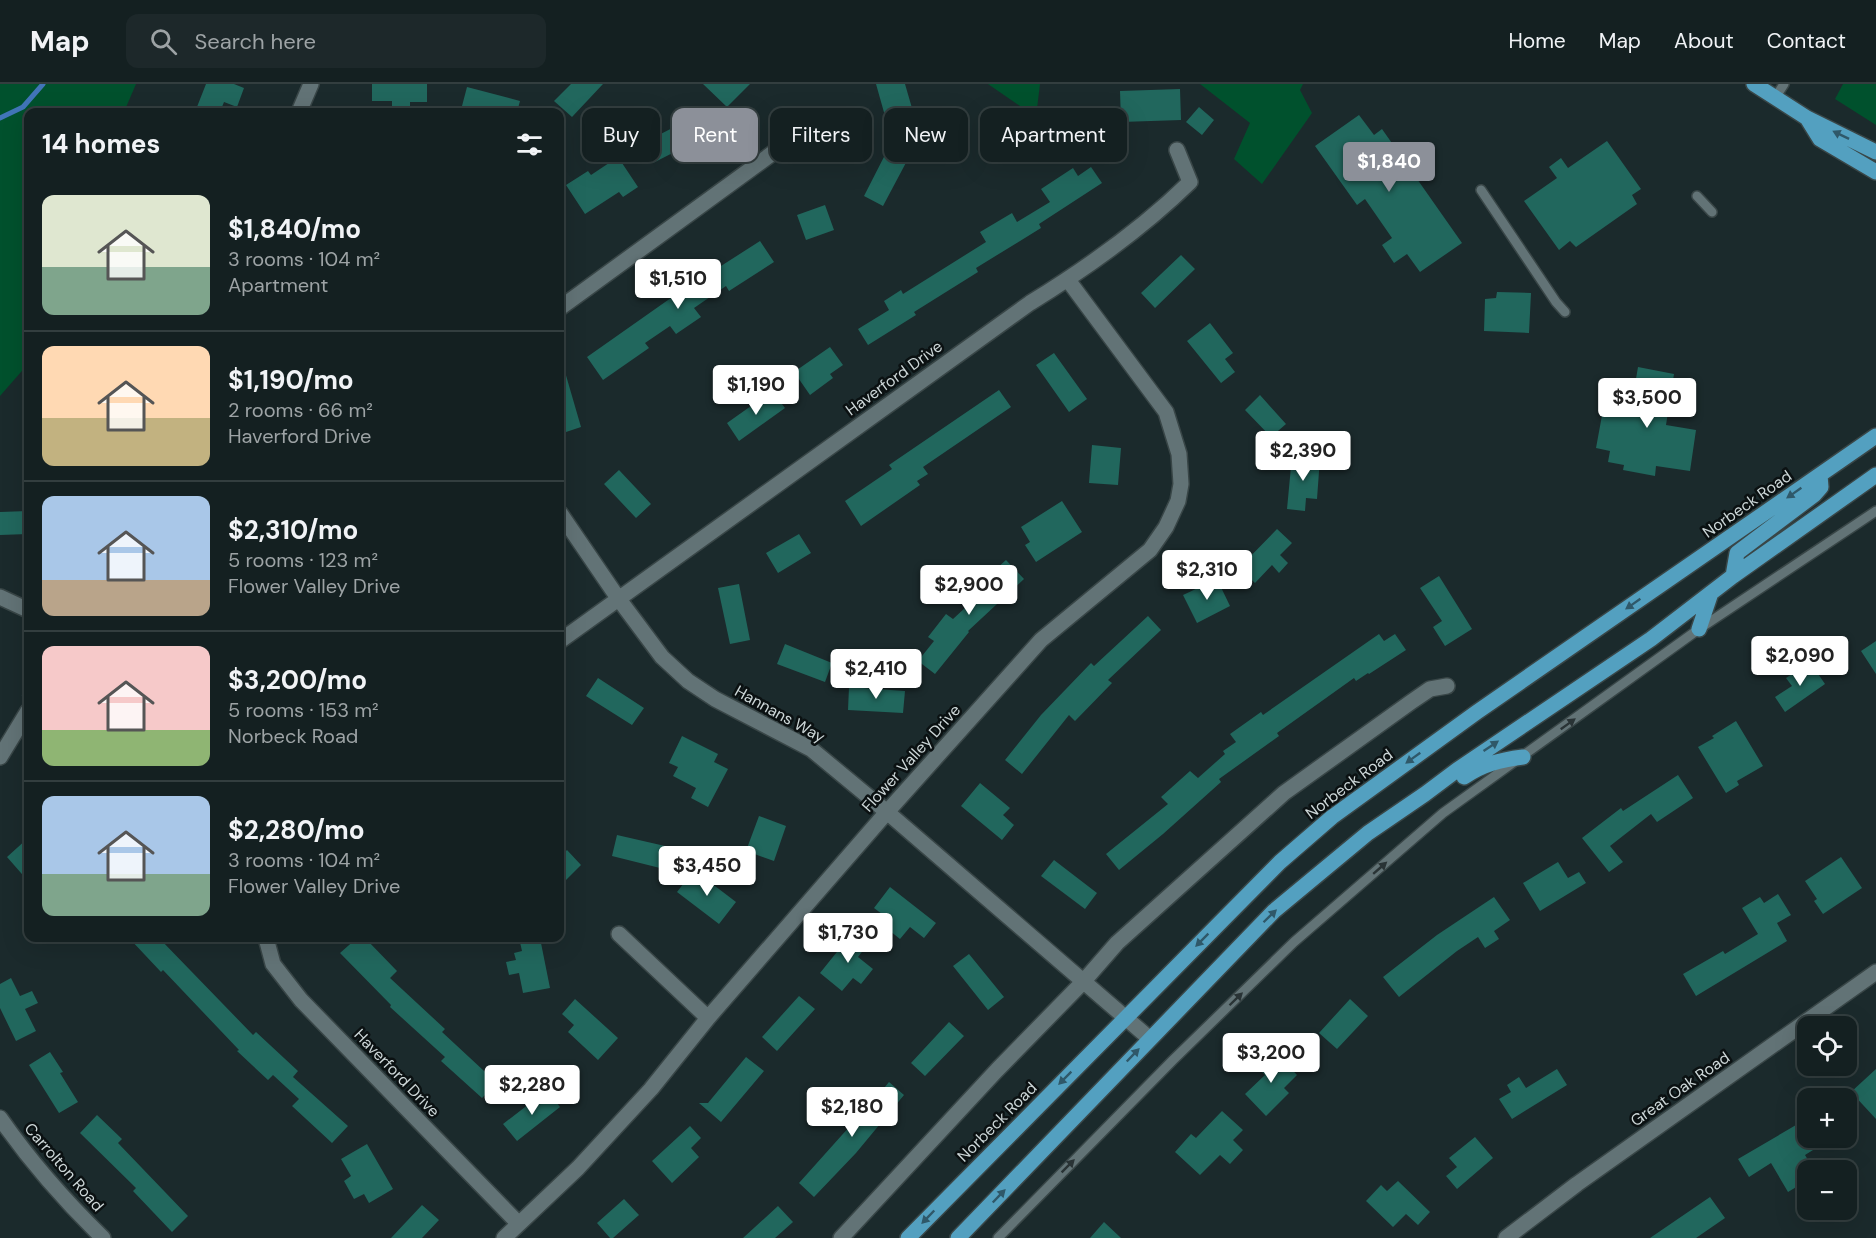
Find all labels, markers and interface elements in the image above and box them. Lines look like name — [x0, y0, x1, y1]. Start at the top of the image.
search box — [126, 14, 546, 68]
text: Map — [30, 23, 90, 60]
icon: search — [147, 25, 180, 58]
text: Search here — [195, 27, 316, 56]
text: Home — [1508, 27, 1566, 55]
text: Map — [1599, 27, 1641, 55]
text: About — [1674, 27, 1734, 55]
text: Contact — [1767, 27, 1846, 55]
chip: Buy — [582, 108, 660, 162]
chip: Rent — [672, 108, 758, 162]
chip: Filters — [770, 108, 872, 162]
chip: New — [884, 108, 968, 162]
chip: Apartment — [980, 108, 1127, 162]
text: 14 homes — [42, 127, 160, 161]
icon: filters — [513, 128, 546, 161]
one-way arrow — [1833, 131, 1850, 140]
pin: $1,840 — [1340, 142, 1438, 193]
text: $1,840 — [1357, 148, 1421, 174]
text: $1,840/mo — [228, 212, 361, 246]
icon: home — [90, 219, 162, 291]
text: 3 rooms · 104 m² — [228, 246, 380, 272]
pin: $1,510 — [629, 259, 727, 310]
text: $1,510 — [649, 265, 707, 291]
text: Apartment — [228, 272, 328, 298]
street label: Haverford Drive — [841, 336, 947, 420]
text: $1,190/mo — [228, 363, 354, 397]
pin: $1,190 — [707, 365, 805, 416]
icon: home — [90, 370, 162, 442]
text: $1,190 — [727, 371, 785, 397]
pin: $3,500 — [1598, 378, 1696, 429]
text: $3,500 — [1612, 384, 1682, 410]
text: 2 rooms · 66 m² — [228, 397, 373, 423]
text: Haverford Drive — [228, 423, 371, 449]
pin: $2,390 — [1254, 431, 1352, 482]
text: $2,390 — [1270, 437, 1336, 463]
street label: Norbeck Road — [1698, 465, 1796, 543]
one-way arrow — [1786, 487, 1802, 499]
text: $2,310/mo — [228, 513, 358, 547]
icon: home — [90, 520, 162, 592]
text: 5 rooms · 123 m² — [228, 547, 378, 573]
pin: $2,310 — [1158, 550, 1256, 601]
text: $2,310 — [1176, 556, 1238, 582]
pin: $2,900 — [920, 565, 1018, 616]
text: $2,900 — [934, 571, 1004, 597]
text: Flower Valley Drive — [228, 573, 400, 599]
one-way arrow — [1625, 598, 1641, 609]
pin: $2,090 — [1751, 636, 1849, 687]
text: $2,090 — [1765, 642, 1835, 668]
pin: $2,410 — [827, 649, 925, 700]
text: $2,410 — [845, 655, 907, 681]
text: $3,200/mo — [228, 663, 367, 697]
icon: home — [90, 670, 162, 742]
street label: Hannans Way — [731, 681, 829, 748]
text: 5 rooms · 153 m² — [228, 697, 379, 723]
street label: Flower Valley Drive — [857, 700, 965, 816]
one-way arrow — [1560, 718, 1576, 730]
text: Norbeck Road — [228, 723, 358, 749]
one-way arrow — [1483, 741, 1499, 752]
street label: Norbeck Road — [1301, 744, 1397, 824]
one-way arrow — [1405, 752, 1421, 764]
text: $2,280/mo — [228, 813, 365, 847]
icon: home — [90, 820, 162, 892]
pin: $3,450 — [658, 846, 756, 897]
text: 3 rooms · 104 m² — [228, 847, 380, 873]
text: $3,450 — [673, 852, 741, 878]
one-way arrow — [1372, 861, 1388, 874]
text: Flower Valley Drive — [228, 873, 400, 899]
one-way arrow — [1262, 909, 1276, 923]
pin: $1,730 — [799, 913, 897, 964]
text: $1,730 — [818, 919, 878, 945]
one-way arrow — [1195, 932, 1209, 946]
one-way arrow — [1228, 992, 1243, 1006]
map controls — [1797, 1016, 1857, 1220]
button: locate — [1797, 1016, 1857, 1076]
street label: Haverford Drive — [350, 1024, 444, 1122]
pin: $3,200 — [1222, 1033, 1320, 1084]
text: $3,200 — [1237, 1039, 1305, 1065]
street label: Great Oak Road — [1626, 1047, 1734, 1131]
one-way arrow — [1126, 1048, 1140, 1062]
pin: $2,280 — [483, 1065, 581, 1116]
text: $2,280 — [499, 1071, 565, 1097]
one-way arrow — [1058, 1071, 1072, 1085]
street label: Norbeck Road — [953, 1078, 1041, 1166]
pin: $2,180 — [803, 1087, 901, 1138]
button: + — [1797, 1088, 1857, 1148]
text: $2,180 — [821, 1093, 883, 1119]
street label: Carrolton Road — [20, 1118, 108, 1216]
one-way arrow — [1061, 1160, 1075, 1174]
button: − — [1797, 1160, 1857, 1220]
one-way arrow — [991, 1189, 1005, 1203]
one-way arrow — [921, 1210, 935, 1225]

